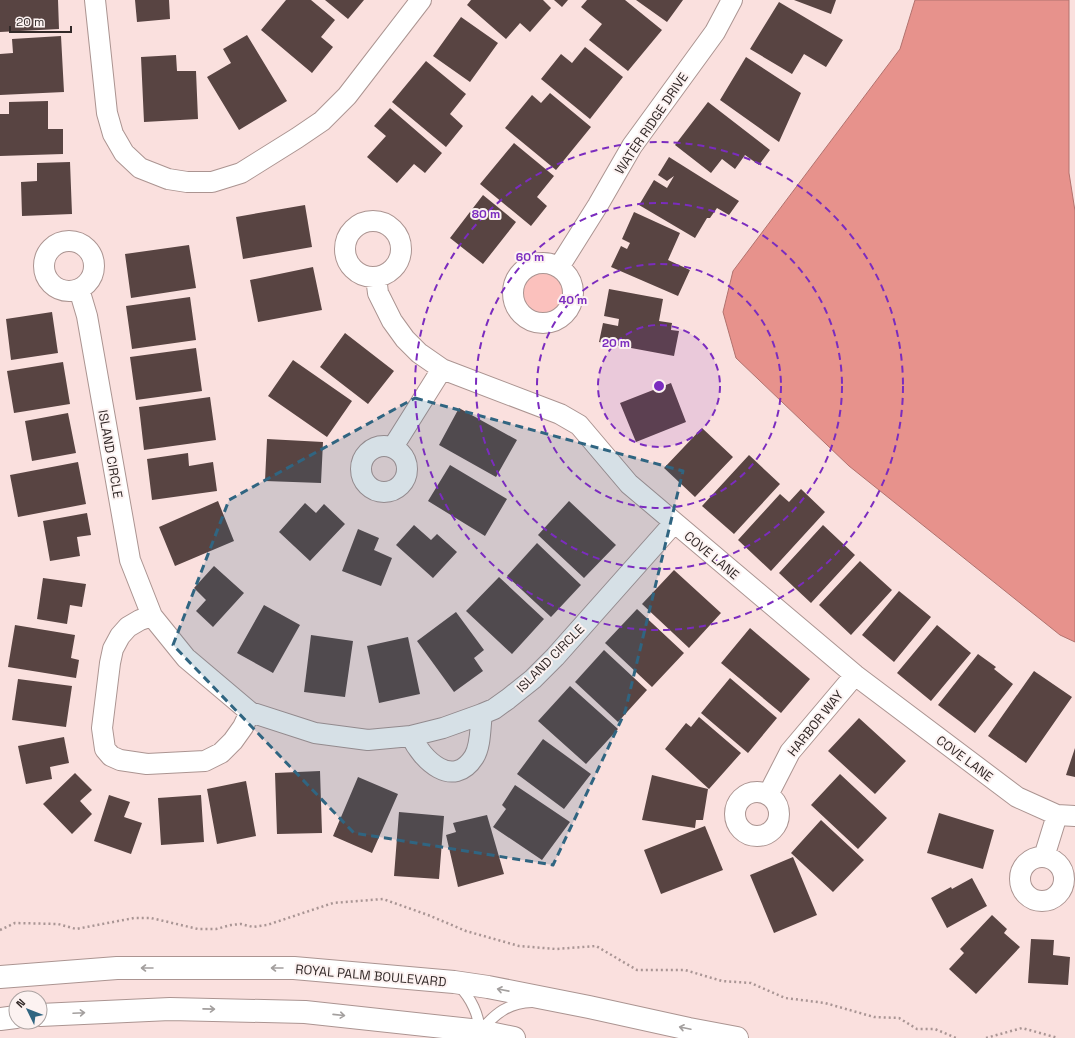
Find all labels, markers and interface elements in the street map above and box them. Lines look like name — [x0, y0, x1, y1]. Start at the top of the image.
scale bar — [10, 8, 71, 34]
text: 20 m — [16, 14, 44, 30]
street label: WATER RIDGE DRIVE — [611, 69, 692, 178]
text: 80 m — [472, 206, 500, 222]
text: 60 m — [516, 249, 544, 265]
text: 40 m — [559, 292, 587, 308]
text: 20 m — [602, 335, 630, 351]
centre of rings — [652, 379, 666, 393]
street label: ISLAND CIRCLE — [94, 409, 127, 500]
street label: COVE LANE — [681, 527, 743, 583]
street label: ISLAND CIRCLE — [513, 621, 588, 696]
street label: HARBOR WAY — [784, 687, 847, 760]
street label: COVE LANE — [933, 732, 996, 785]
street label: ROYAL PALM BOULEVARD — [295, 960, 447, 991]
one-way arrow — [141, 964, 154, 972]
one-way arrow — [271, 964, 284, 972]
one-way arrow — [497, 986, 510, 994]
north arrow — [8, 990, 48, 1030]
text: N — [13, 996, 28, 1011]
one-way arrow — [202, 1006, 215, 1013]
one-way arrow — [72, 1009, 85, 1017]
one-way arrow — [332, 1012, 345, 1019]
one-way arrow — [679, 1024, 692, 1032]

